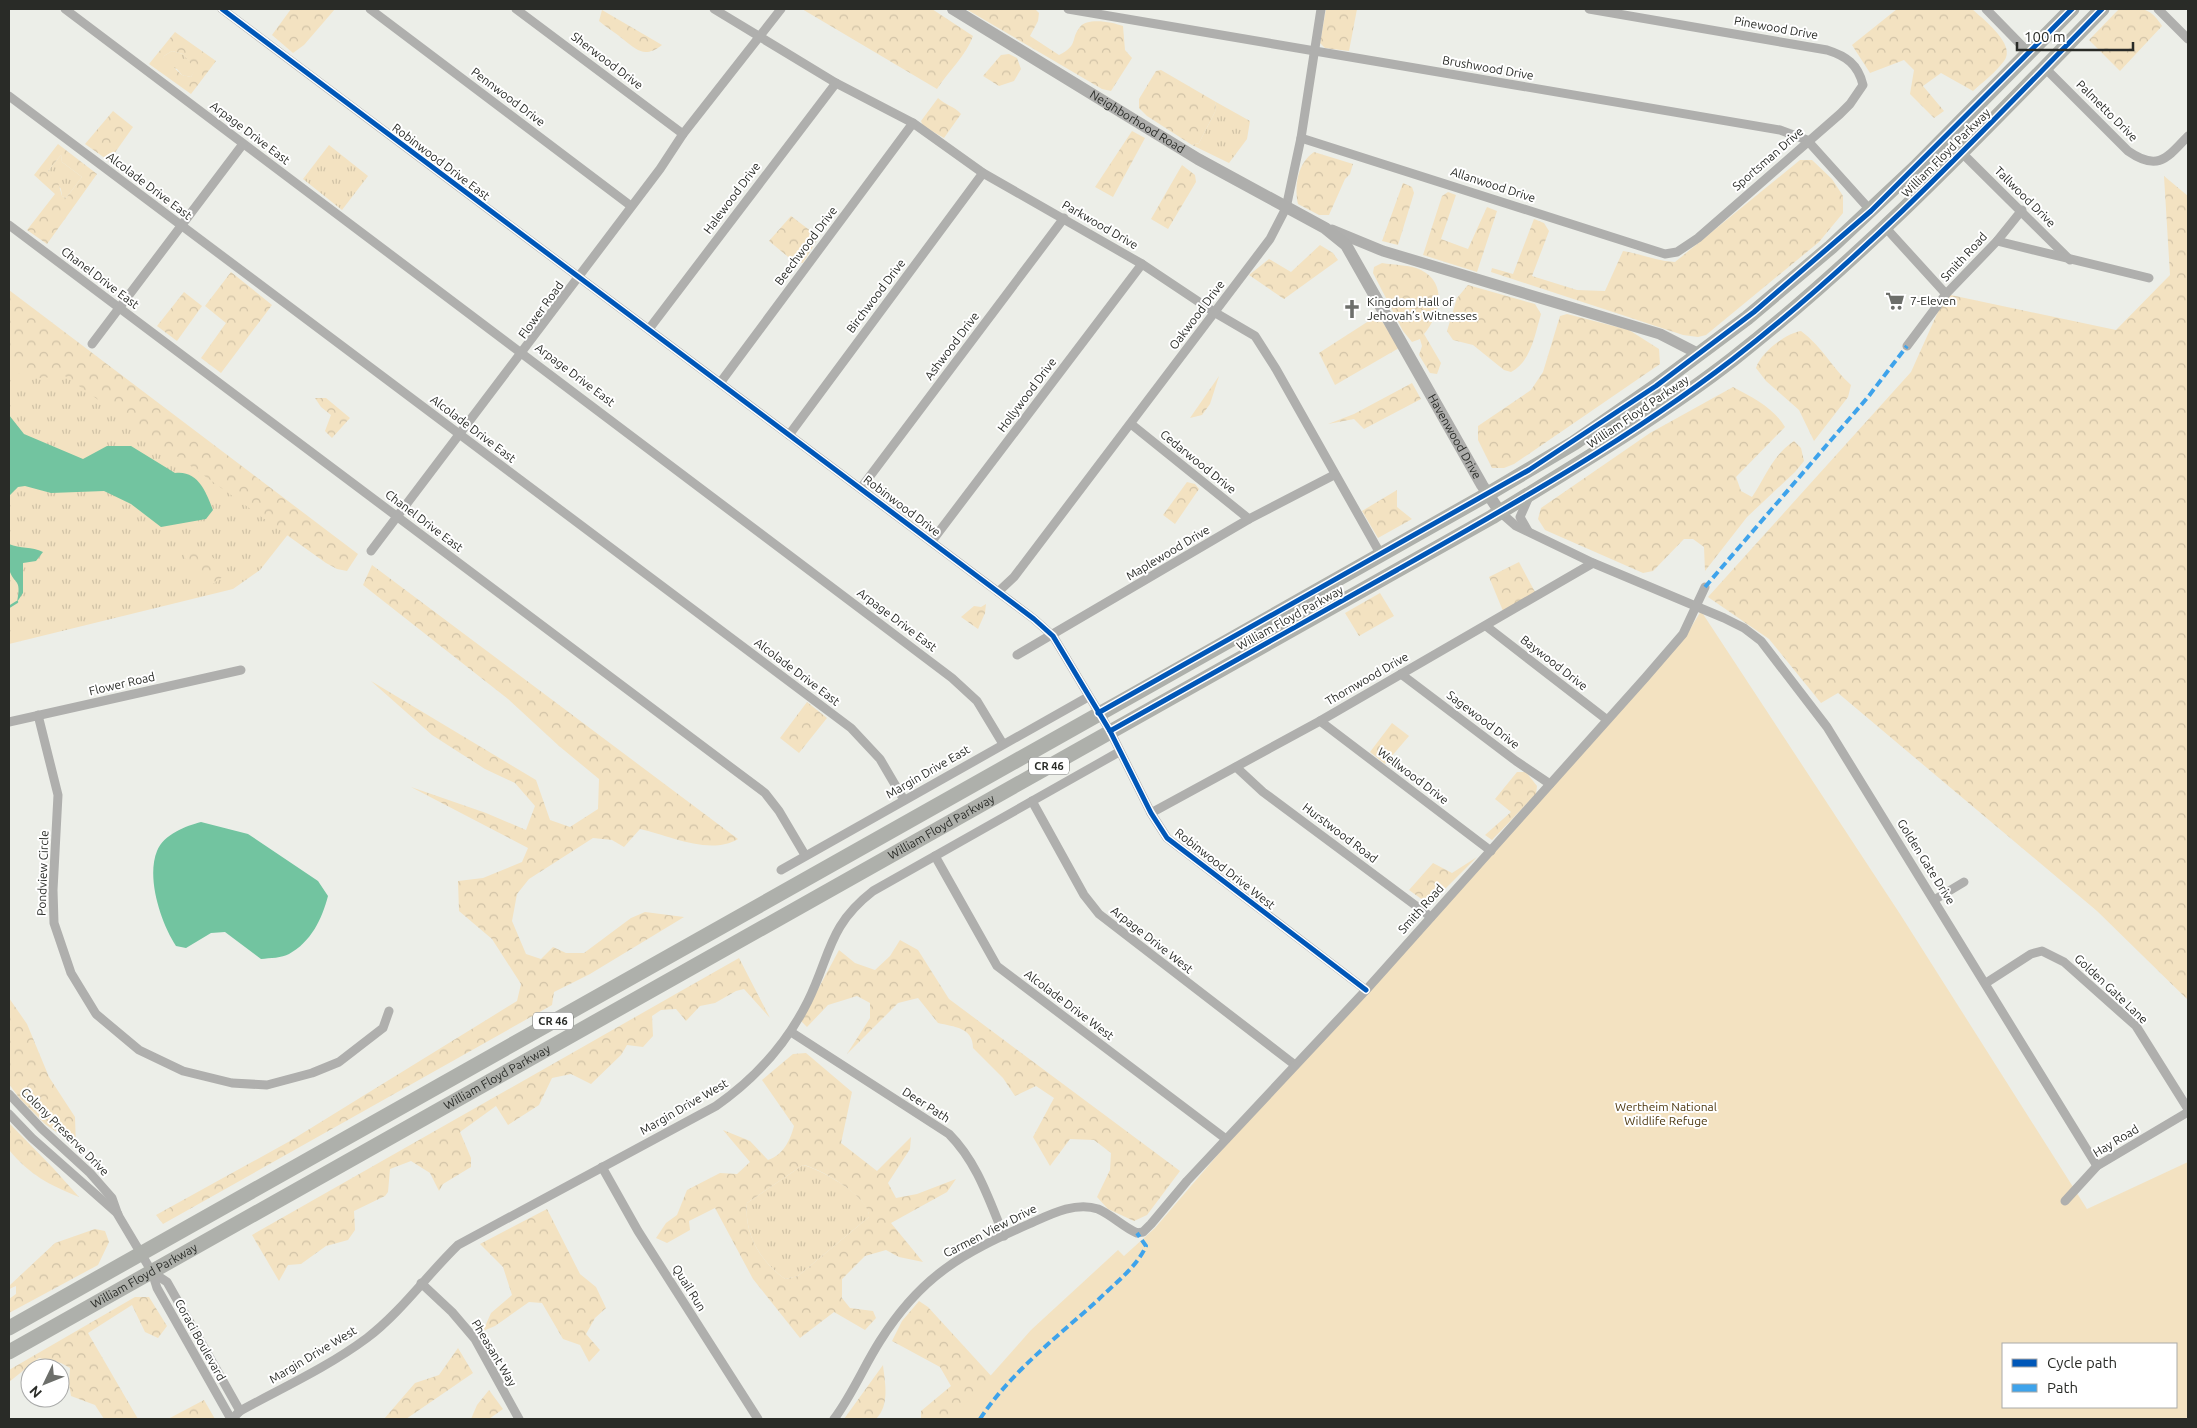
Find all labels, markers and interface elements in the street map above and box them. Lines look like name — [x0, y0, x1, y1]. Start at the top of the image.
street label: Pinewood Drive — [1733, 14, 1819, 41]
scale bar — [2017, 20, 2133, 52]
text: 100 m — [2024, 28, 2066, 45]
street label: Sherwood Drive — [569, 30, 646, 92]
street label: Brushwood Drive — [1441, 53, 1535, 82]
street label: Pennwood Drive — [469, 65, 548, 128]
street label: Palmetto Drive — [2074, 77, 2141, 144]
street label: Neighborhood Road — [1088, 87, 1187, 155]
street label: Arpage Drive East — [208, 99, 293, 167]
street label: William Floyd Parkway — [1899, 106, 1993, 200]
street label: Robinwood Drive East — [390, 121, 493, 203]
street label: Sportsman Drive — [1730, 124, 1806, 193]
street label: Alcolade Drive East — [104, 149, 195, 222]
street label: Halewood Drive — [701, 160, 763, 236]
street label: Tallwood Drive — [1992, 164, 2058, 230]
street label: Allanwood Drive — [1449, 165, 1537, 204]
street label: Parkwood Drive — [1060, 198, 1140, 252]
street label: Beechwood Drive — [772, 204, 839, 287]
street label: Smith Road — [1938, 230, 1989, 284]
street label: Chanel Drive East — [59, 244, 142, 311]
street label: Birchwood Drive — [844, 256, 908, 335]
street label: Oakwood Drive — [1166, 278, 1227, 352]
street label: Flower Road — [516, 279, 566, 341]
supermarket icon: 7-Eleven — [1884, 290, 1906, 312]
place label: 7-Eleven — [1910, 294, 1956, 307]
place label: Kingdom Hall of Jehovah’s Witnesses — [1367, 295, 1477, 322]
church icon: Kingdom Hall of Jehovah’s Witnesses — [1341, 298, 1363, 320]
street label: Ashwood Drive — [922, 309, 981, 382]
street label: Arpage Drive East — [533, 341, 618, 409]
street label: Hollywood Drive — [995, 355, 1059, 434]
street label: William Floyd Parkway — [1584, 373, 1691, 450]
street label: Alcolade Drive East — [428, 392, 519, 465]
street label: Havenwood Drive — [1426, 392, 1484, 481]
street label: Cedarwood Drive — [1158, 427, 1239, 496]
street label: Robinwood Drive — [861, 473, 943, 539]
street label: Chanel Drive East — [383, 487, 466, 554]
street label: Maplewood Drive — [1124, 523, 1212, 583]
street label: William Floyd Parkway — [1234, 583, 1345, 652]
street label: Arpage Drive East — [855, 586, 940, 654]
street label: Baywood Drive — [1518, 632, 1590, 693]
street label: Alcolade Drive East — [752, 635, 843, 708]
street label: Thornwood Drive — [1323, 650, 1410, 708]
street label: Flower Road — [88, 670, 156, 697]
street label: Sagewood Drive — [1444, 688, 1522, 751]
street label: Margin Drive East — [884, 742, 972, 801]
street label: Wellwood Drive — [1375, 745, 1451, 806]
road number: CR 46 — [1029, 758, 1069, 774]
street label: William Floyd Parkway — [886, 791, 997, 862]
street label: Hurstwood Road — [1300, 800, 1380, 865]
street label: Golden Gate Drive — [1895, 817, 1958, 907]
street label: Robinwood Drive West — [1173, 826, 1278, 912]
street label: Pondview Circle — [35, 830, 50, 916]
street label: Smith Road — [1395, 881, 1446, 936]
street label: Arpage Drive West — [1109, 904, 1196, 976]
street label: Golden Gate Lane — [2072, 951, 2151, 1026]
street label: Alcolade Drive West — [1022, 967, 1116, 1042]
road number: CR 46 — [533, 1012, 573, 1030]
street label: William Floyd Parkway — [441, 1042, 552, 1112]
street label: Margin Drive West — [638, 1076, 730, 1137]
street label: Deer Path — [900, 1084, 952, 1125]
street label: Colony Preserve Drive — [19, 1085, 112, 1178]
park label: Wertheim National Wildlife Refuge — [1615, 1100, 1717, 1127]
street label: Hay Road — [2091, 1122, 2141, 1159]
street label: Carmen View Drive — [941, 1201, 1038, 1260]
street label: William Floyd Parkway — [88, 1240, 199, 1311]
street label: Quail Run — [670, 1262, 709, 1313]
street label: Coraci Boulevard — [173, 1297, 228, 1383]
street label: Pheasant Way — [469, 1317, 520, 1389]
street label: Margin Drive West — [267, 1323, 359, 1386]
legend — [2002, 1343, 2177, 1408]
text: Cycle path — [2047, 1354, 2117, 1371]
north arrow — [20, 1358, 70, 1408]
text: Path — [2047, 1379, 2078, 1396]
text: N — [26, 1383, 45, 1401]

